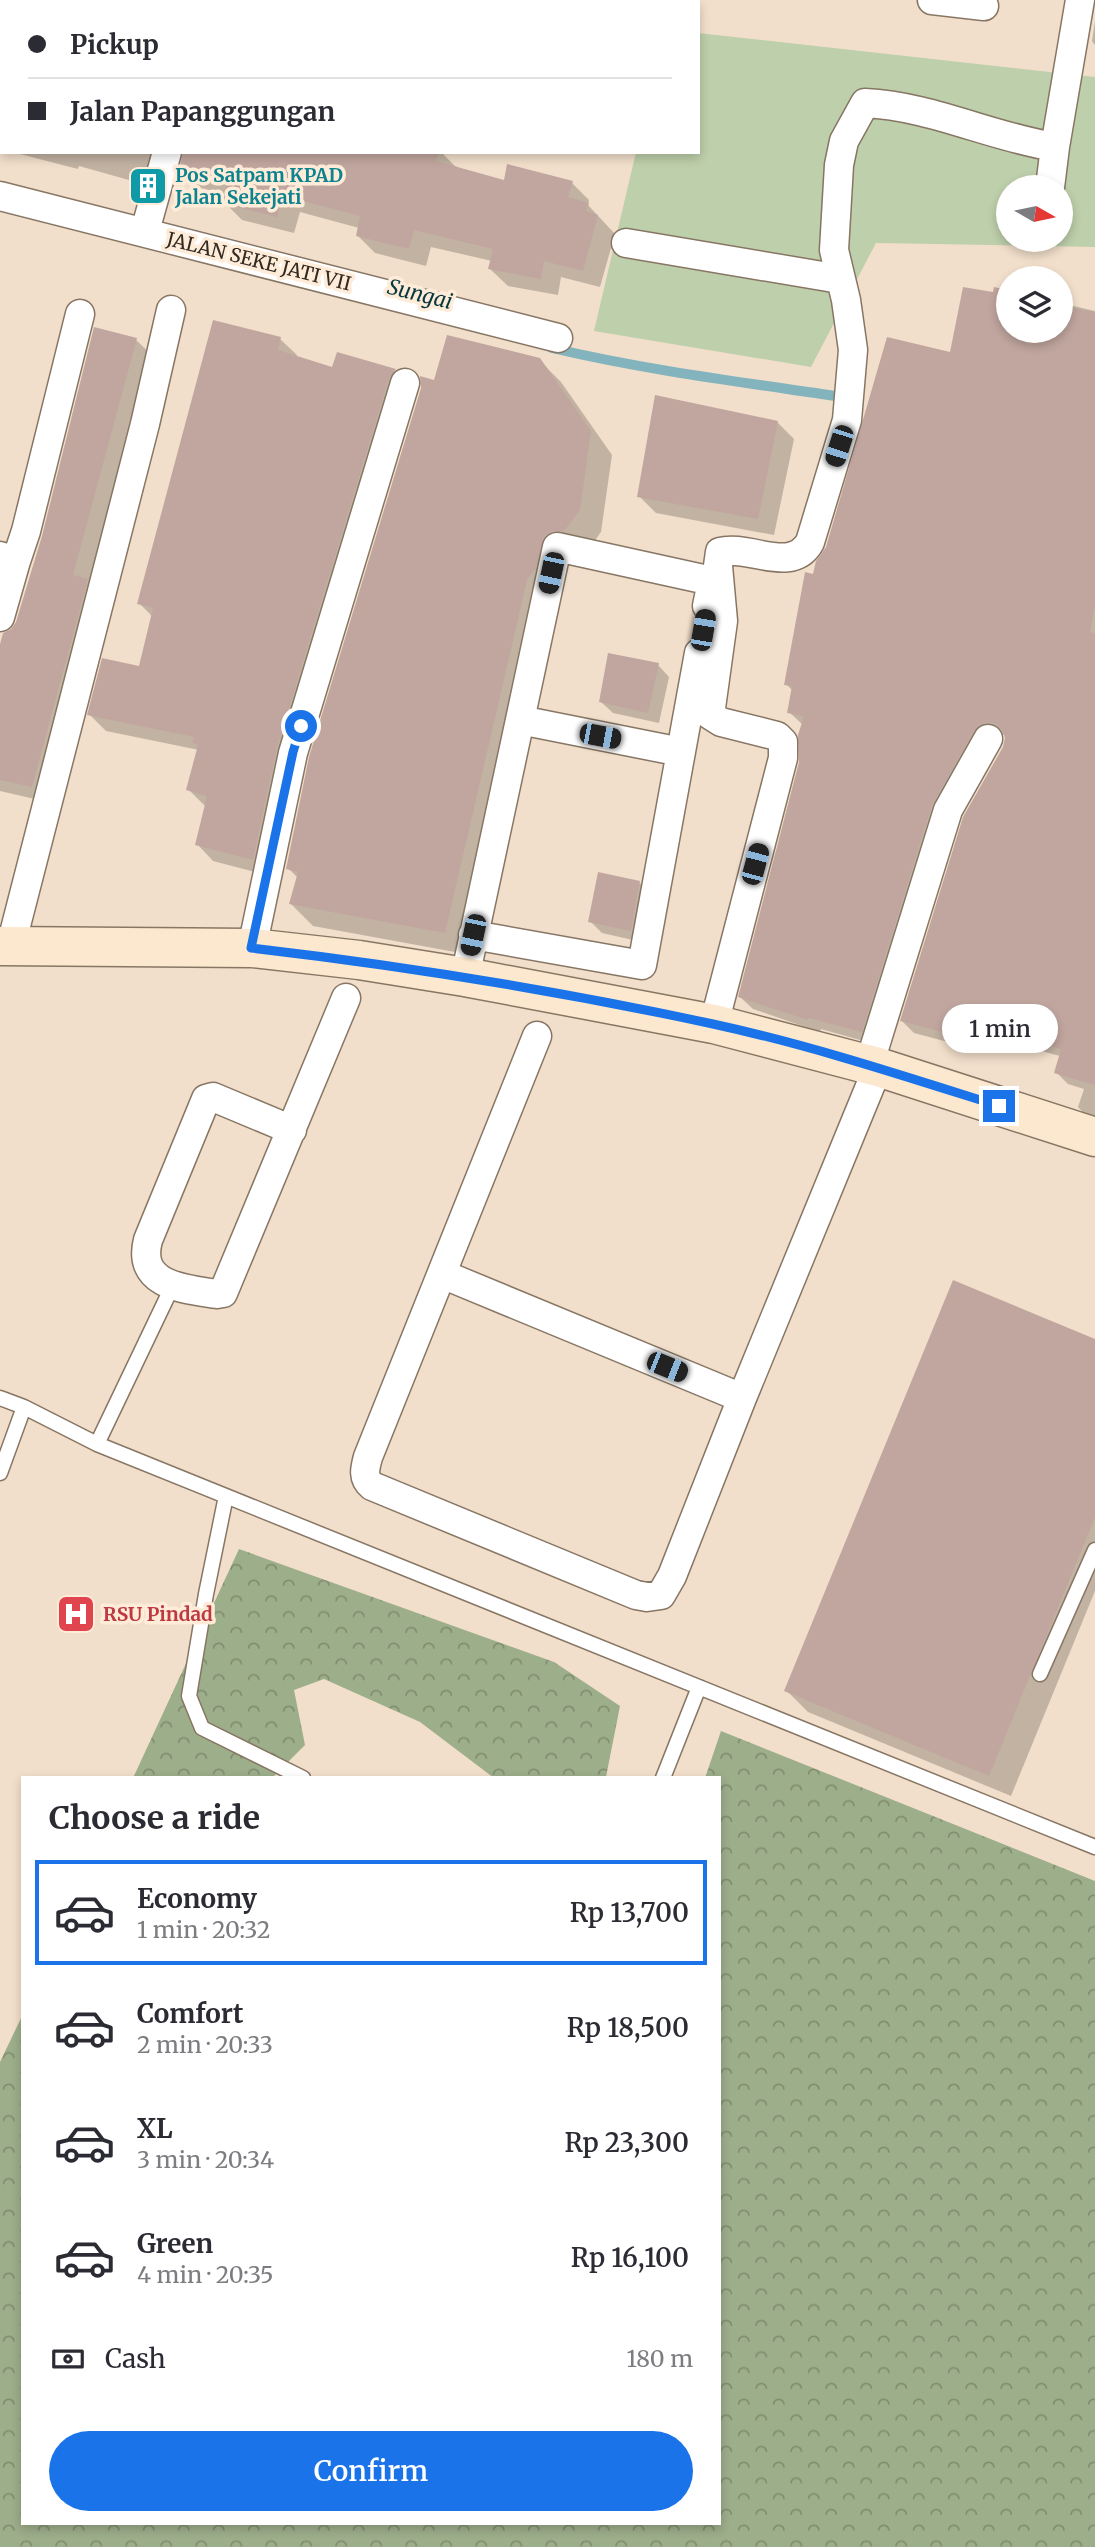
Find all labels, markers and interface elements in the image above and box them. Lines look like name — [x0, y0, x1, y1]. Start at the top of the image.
text: Pickup — [70, 28, 159, 61]
text: Jalan Papanggungan — [70, 95, 335, 128]
place label: Pos Satpam KPAD Jalan Sekejati — [174, 163, 343, 209]
building icon: Pos Satpam KPAD Jalan Sekejati — [127, 165, 169, 207]
north arrow — [996, 175, 1073, 252]
map controls — [996, 175, 1073, 343]
street label: JALAN SEKE JATI VII — [163, 226, 354, 296]
button: layers — [996, 266, 1073, 343]
water label: Sungai — [385, 273, 455, 315]
car — [823, 423, 856, 469]
car — [537, 550, 566, 596]
car — [690, 607, 717, 653]
route start — [285, 710, 317, 742]
car — [578, 722, 623, 750]
car — [740, 841, 771, 887]
car — [459, 912, 488, 958]
callout: 1 min — [941, 1004, 1057, 1054]
text: 1 min — [969, 1014, 1031, 1043]
route end — [983, 1090, 1015, 1122]
car — [644, 1349, 691, 1385]
hospital icon: RSU Pindad — [55, 1593, 97, 1635]
place label: RSU Pindad — [103, 1602, 213, 1626]
text: Choose a ride — [49, 1798, 260, 1838]
icon: car — [53, 1881, 116, 1944]
text: Economy — [137, 1882, 257, 1915]
text: Rp 13,700 — [570, 1896, 689, 1929]
text: 1 min · 20:32 — [137, 1915, 270, 1944]
icon: car — [53, 1996, 116, 2059]
text: Comfort — [137, 1997, 243, 2030]
text: Rp 18,500 — [567, 2011, 689, 2044]
text: 2 min · 20:33 — [137, 2030, 273, 2059]
icon: car — [53, 2111, 116, 2174]
text: XL — [137, 2112, 173, 2145]
text: Rp 23,300 — [564, 2126, 689, 2159]
text: 3 min · 20:34 — [137, 2145, 274, 2174]
icon: car — [53, 2226, 116, 2289]
text: Green — [137, 2227, 213, 2260]
text: Rp 16,100 — [571, 2241, 689, 2274]
text: 4 min · 20:35 — [137, 2260, 273, 2289]
icon: cash — [49, 2340, 87, 2378]
text: Cash — [105, 2342, 166, 2375]
text: 180 m — [627, 2344, 693, 2373]
button: Confirm — [49, 2431, 693, 2511]

